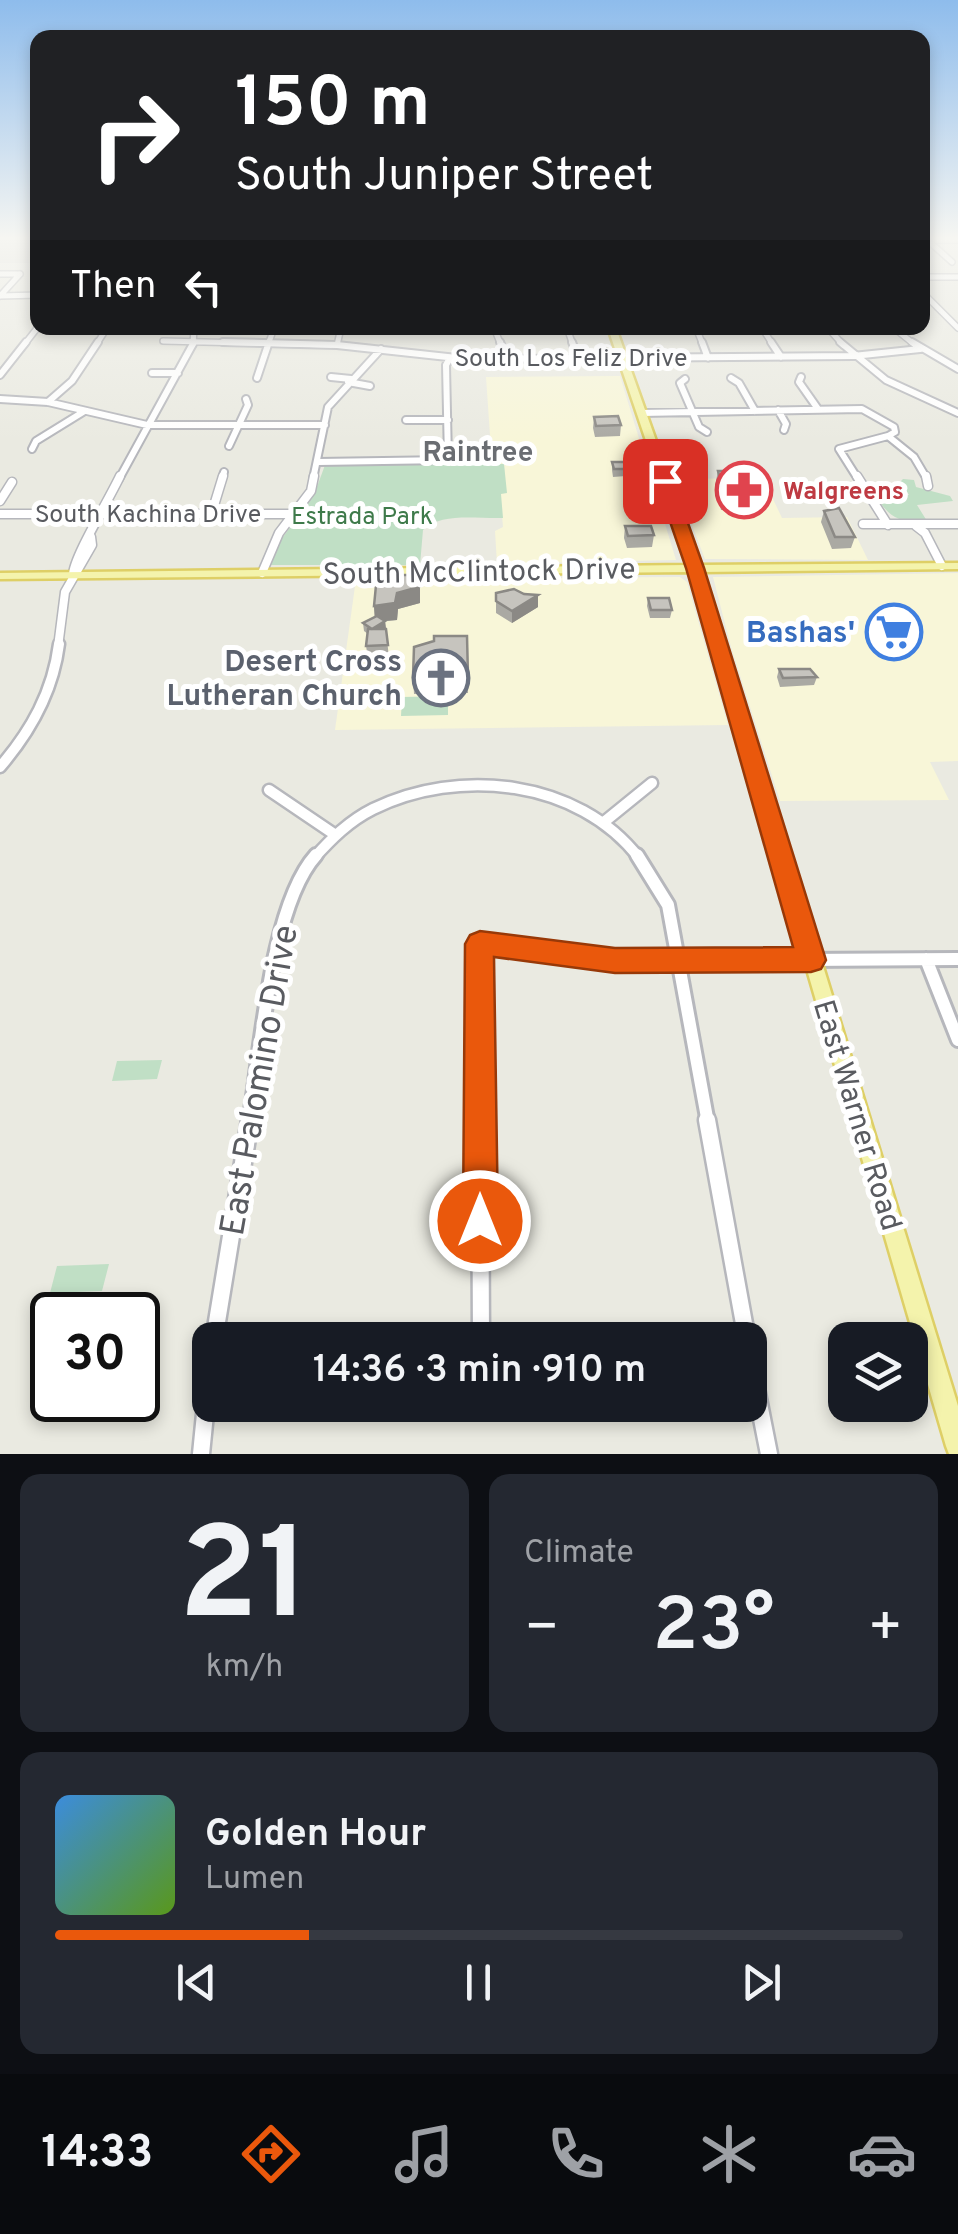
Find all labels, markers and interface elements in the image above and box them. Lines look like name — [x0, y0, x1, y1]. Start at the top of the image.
text: 150 m — [235, 62, 430, 151]
icon: right — [70, 70, 200, 200]
text: South Juniper Street — [235, 149, 653, 206]
icon: left — [176, 260, 231, 315]
text: Then — [70, 263, 156, 312]
street label: South Los Feliz Drive — [455, 344, 687, 376]
district label: Raintree — [423, 436, 533, 472]
pin — [623, 439, 708, 524]
icon: arrive — [638, 454, 693, 509]
pharmacy icon: Walgreens — [714, 460, 774, 520]
place label: Walgreens — [783, 477, 904, 509]
street label: South Kachina Drive — [35, 500, 261, 532]
park label: Estrada Park — [291, 502, 433, 534]
street label: South McClintock Drive — [322, 552, 636, 595]
supermarket icon: Bashas' — [864, 602, 924, 662]
place label: Bashas' — [746, 616, 855, 653]
place label: Desert Cross Lutheran Church — [167, 645, 402, 716]
church icon: Desert Cross Lutheran Church — [411, 648, 471, 708]
street label: East Palomino Drive — [212, 922, 310, 1239]
street label: East Warner Road — [803, 996, 908, 1236]
position arrow — [428, 1169, 532, 1273]
speed limit sign: 30 — [30, 1292, 160, 1422]
map controls — [828, 1322, 928, 1422]
button: layers — [828, 1322, 928, 1422]
text: 14:36 · 3 min · 910 m — [313, 1347, 646, 1396]
text: 21 — [179, 1500, 310, 1665]
text: Climate — [524, 1534, 634, 1574]
text: 23° — [653, 1582, 774, 1677]
text: − — [524, 1595, 559, 1665]
text: + — [868, 1595, 903, 1665]
text: km/h — [206, 1648, 283, 1688]
text: Golden Hour — [205, 1811, 426, 1860]
text: Lumen — [205, 1860, 304, 1900]
icon: previous — [169, 1955, 224, 2010]
icon: pause — [451, 1955, 506, 2010]
icon: next — [734, 1955, 789, 2010]
icon: directions — [236, 2119, 306, 2189]
icon: music — [389, 2119, 459, 2189]
icon: phone — [541, 2119, 611, 2189]
icon: climate — [694, 2119, 764, 2189]
icon: car — [847, 2119, 917, 2189]
text: 14:33 — [41, 2126, 153, 2183]

